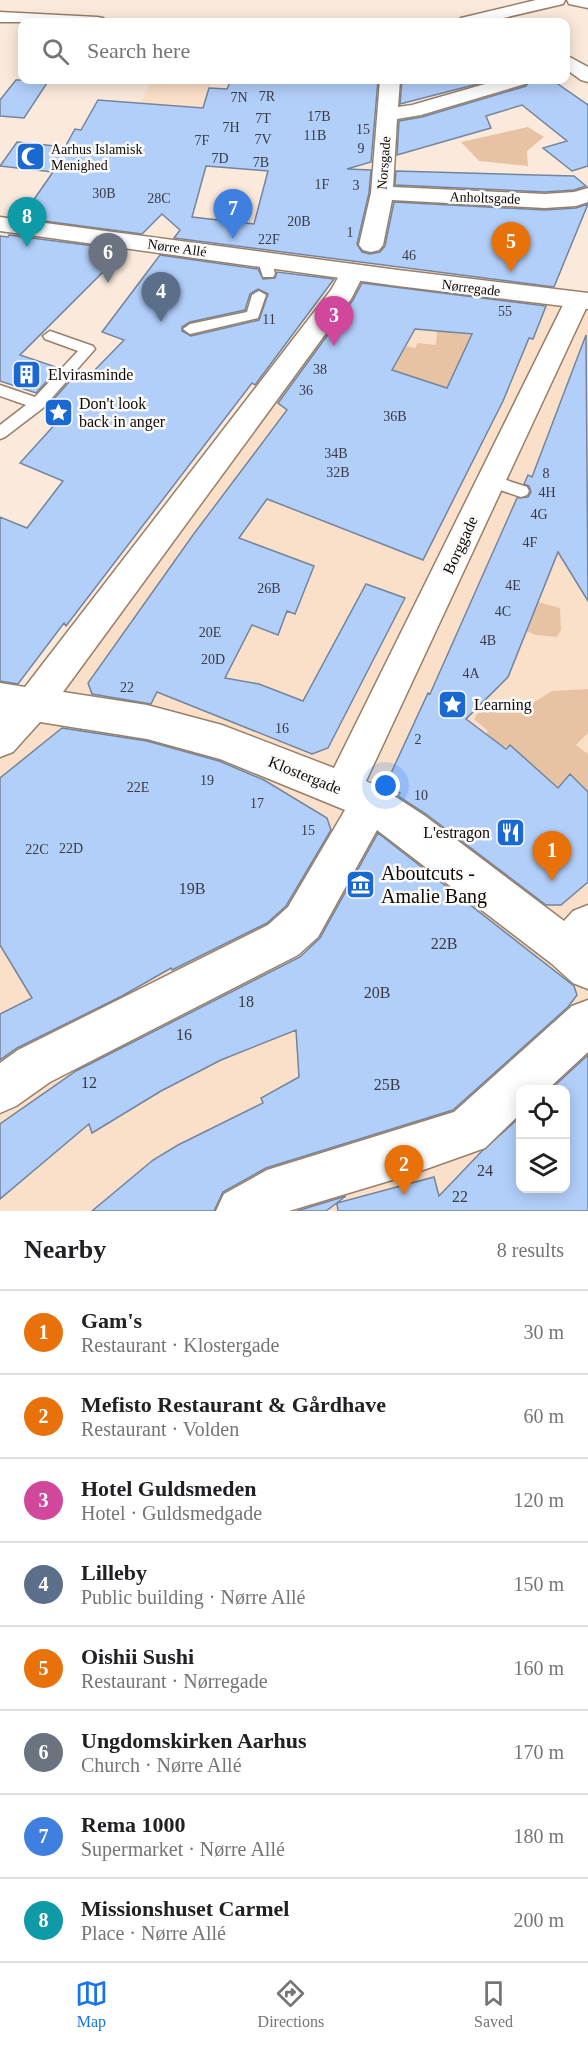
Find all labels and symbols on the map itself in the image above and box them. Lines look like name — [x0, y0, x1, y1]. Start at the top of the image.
house number: 7R — [259, 89, 276, 104]
house number: 7N — [230, 90, 248, 105]
house number: 17B — [307, 109, 331, 124]
house number: 7T — [255, 111, 271, 126]
house number: 7H — [222, 120, 240, 135]
house number: 15 — [356, 122, 370, 137]
house number: 11B — [304, 128, 326, 143]
house number: 7V — [254, 132, 272, 147]
house number: 7F — [195, 133, 210, 148]
street label: Norsgade — [375, 136, 393, 190]
mosque icon: Aarhus Islamisk Menighed — [14, 141, 46, 173]
house number: 9 — [358, 141, 365, 156]
place label: Aarhus Islamisk Menighed — [51, 142, 142, 173]
house number: 7D — [211, 151, 229, 166]
house number: 7B — [253, 155, 269, 170]
house number: 1F — [315, 177, 330, 192]
house number: 3 — [353, 178, 360, 193]
house number: 30B — [92, 186, 116, 201]
street label: Anholtsgade — [449, 189, 521, 207]
pin: 7 — [214, 190, 252, 239]
house number: 28C — [147, 191, 171, 206]
pin: 8 — [8, 198, 46, 247]
house number: 20B — [287, 214, 311, 229]
pin: 5 — [492, 222, 530, 272]
house number: 1 — [347, 225, 354, 240]
house number: 22F — [258, 232, 280, 247]
pin: 6 — [88, 234, 128, 283]
street label: Nørre Allé — [147, 236, 207, 260]
house number: 46 — [402, 248, 416, 263]
pin: 4 — [142, 272, 180, 322]
street label: Nørregade — [441, 277, 501, 299]
pin: 3 — [314, 296, 354, 346]
house number: 55 — [498, 304, 512, 319]
house number: 11 — [262, 312, 276, 327]
building icon: Elvirasminde — [11, 358, 43, 390]
house number: 38 — [313, 362, 327, 377]
place label: Elvirasminde — [48, 366, 133, 383]
house number: 36 — [299, 383, 313, 398]
place label: Don't look back in anger — [79, 395, 166, 431]
place icon: Don't look back in anger — [42, 396, 74, 428]
house number: 36B — [383, 409, 407, 424]
house number: 34B — [324, 446, 348, 461]
house number: 32B — [326, 465, 350, 480]
house number: 8 — [543, 466, 550, 481]
house number: 4H — [538, 485, 556, 500]
house number: 4G — [530, 507, 548, 522]
street label: Borggade — [439, 513, 482, 577]
house number: 4F — [523, 535, 538, 550]
house number: 4E — [505, 578, 521, 593]
house number: 26B — [257, 581, 281, 596]
house number: 4C — [495, 604, 511, 619]
house number: 20E — [199, 625, 221, 640]
house number: 4B — [480, 633, 496, 648]
house number: 20D — [201, 652, 225, 667]
house number: 4A — [462, 666, 480, 681]
house number: 22 — [120, 680, 134, 695]
place icon: Learning — [437, 688, 469, 720]
place label: Learning — [474, 696, 532, 714]
house number: 16 — [275, 721, 289, 736]
house number: 2 — [415, 732, 422, 747]
street label: Klostergade — [266, 753, 344, 798]
your location — [371, 771, 400, 800]
house number: 19 — [200, 773, 214, 788]
house number: 22E — [127, 780, 149, 795]
house number: 10 — [414, 788, 428, 803]
house number: 17 — [250, 796, 264, 811]
restaurant icon: L'estragon — [495, 816, 527, 848]
house number: 15 — [301, 823, 315, 838]
place label: L'estragon — [423, 824, 490, 842]
pin: 1 — [532, 832, 572, 881]
house number: 22D — [59, 841, 83, 856]
house number: 22C — [25, 842, 49, 857]
place label: Aboutcuts - Amalie Bang — [381, 862, 487, 908]
museum icon: Aboutcuts - Amalie Bang — [344, 868, 376, 900]
house number: 19B — [179, 880, 205, 897]
house number: 22B — [431, 935, 457, 952]
house number: 20B — [364, 984, 390, 1001]
house number: 18 — [238, 993, 254, 1010]
house number: 16 — [176, 1026, 192, 1043]
house number: 12 — [81, 1074, 97, 1091]
house number: 25B — [374, 1076, 400, 1093]
pin: 2 — [384, 1146, 424, 1195]
house number: 24 — [477, 1162, 493, 1179]
house number: 22 — [452, 1188, 468, 1205]

